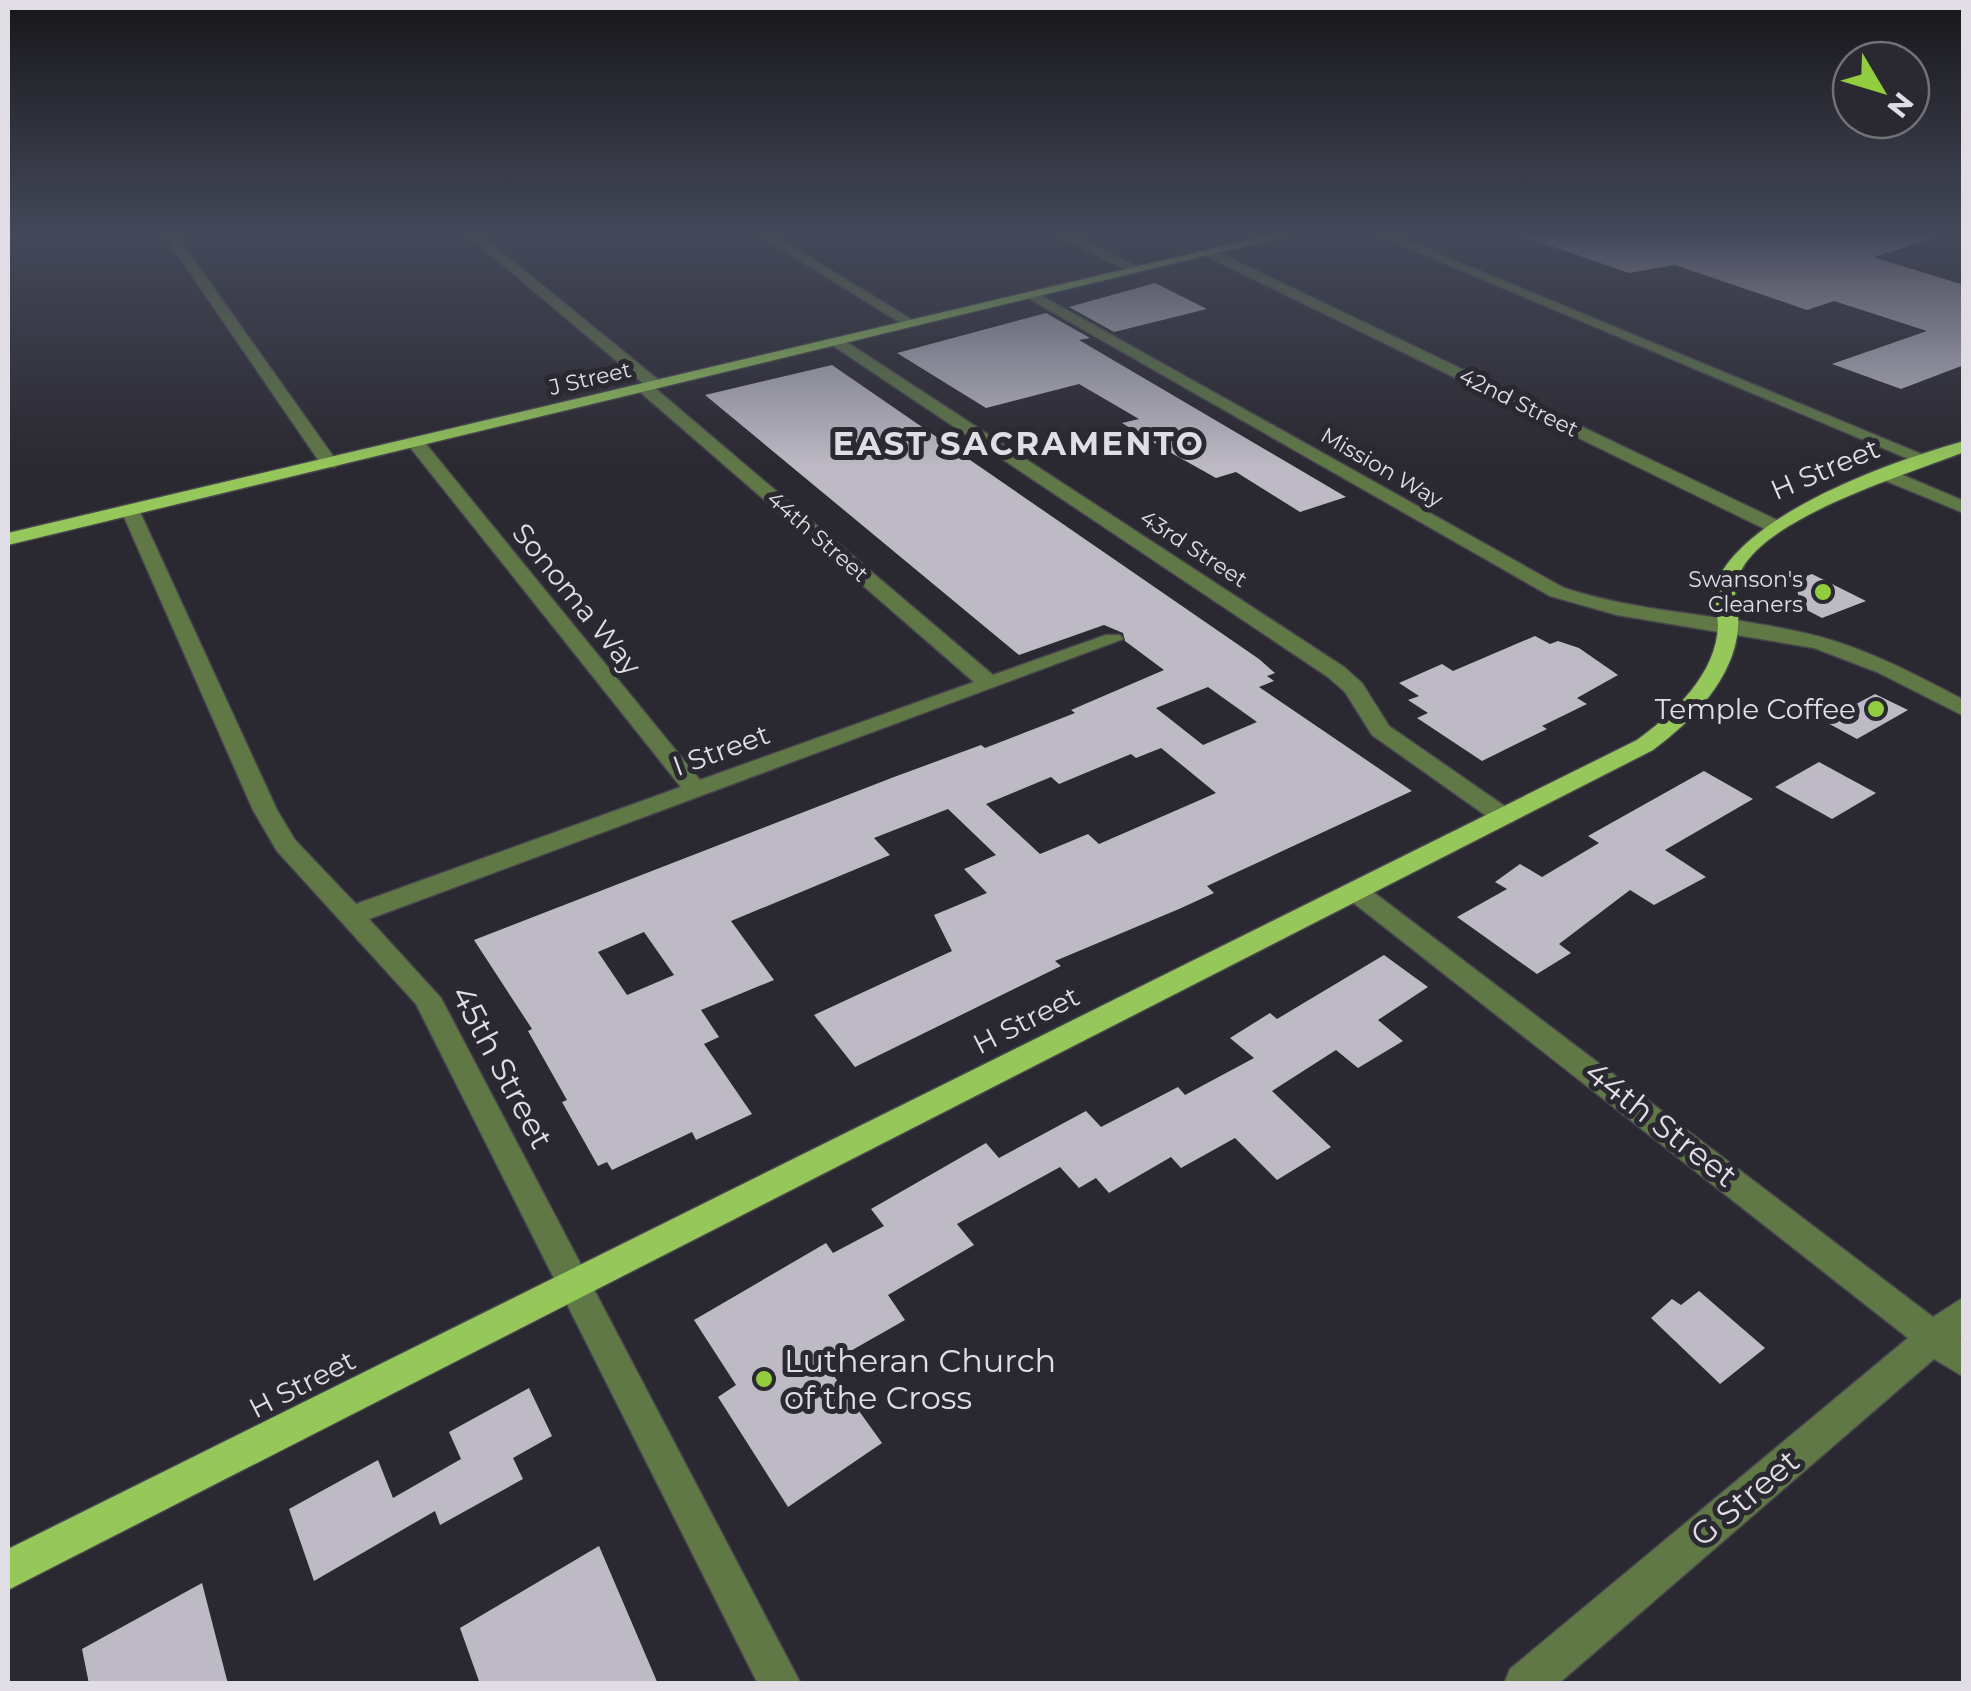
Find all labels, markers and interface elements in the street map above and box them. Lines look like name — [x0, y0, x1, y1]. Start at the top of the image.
north arrow — [1831, 40, 1931, 140]
text: N — [1880, 86, 1921, 125]
street label: J Street — [546, 356, 634, 401]
street label: 42nd Street — [1455, 362, 1583, 443]
street label: Mission Way — [1316, 422, 1448, 513]
district label: EAST SACRAMENTO — [833, 424, 1205, 463]
street label: H Street — [1766, 431, 1884, 507]
street label: 44th Street — [762, 485, 874, 588]
street label: 43rd Street — [1135, 504, 1252, 593]
street label: Sonoma Way — [505, 516, 649, 682]
place label: Swanson's Cleaners — [1688, 566, 1803, 618]
marker: Swanson's Cleaners — [1812, 581, 1834, 603]
place label: Temple Coffee — [1655, 692, 1856, 726]
marker: Temple Coffee — [1865, 698, 1887, 720]
street label: I Street — [668, 717, 774, 783]
street label: 45th Street — [443, 979, 562, 1155]
street label: H Street — [967, 979, 1085, 1061]
street label: 44th Street — [1578, 1052, 1745, 1195]
place label: Lutheran Church of the Cross — [784, 1341, 1056, 1417]
street label: H Street — [243, 1343, 361, 1425]
marker: Lutheran Church of the Cross — [753, 1368, 775, 1390]
street label: G Street — [1682, 1441, 1807, 1554]

